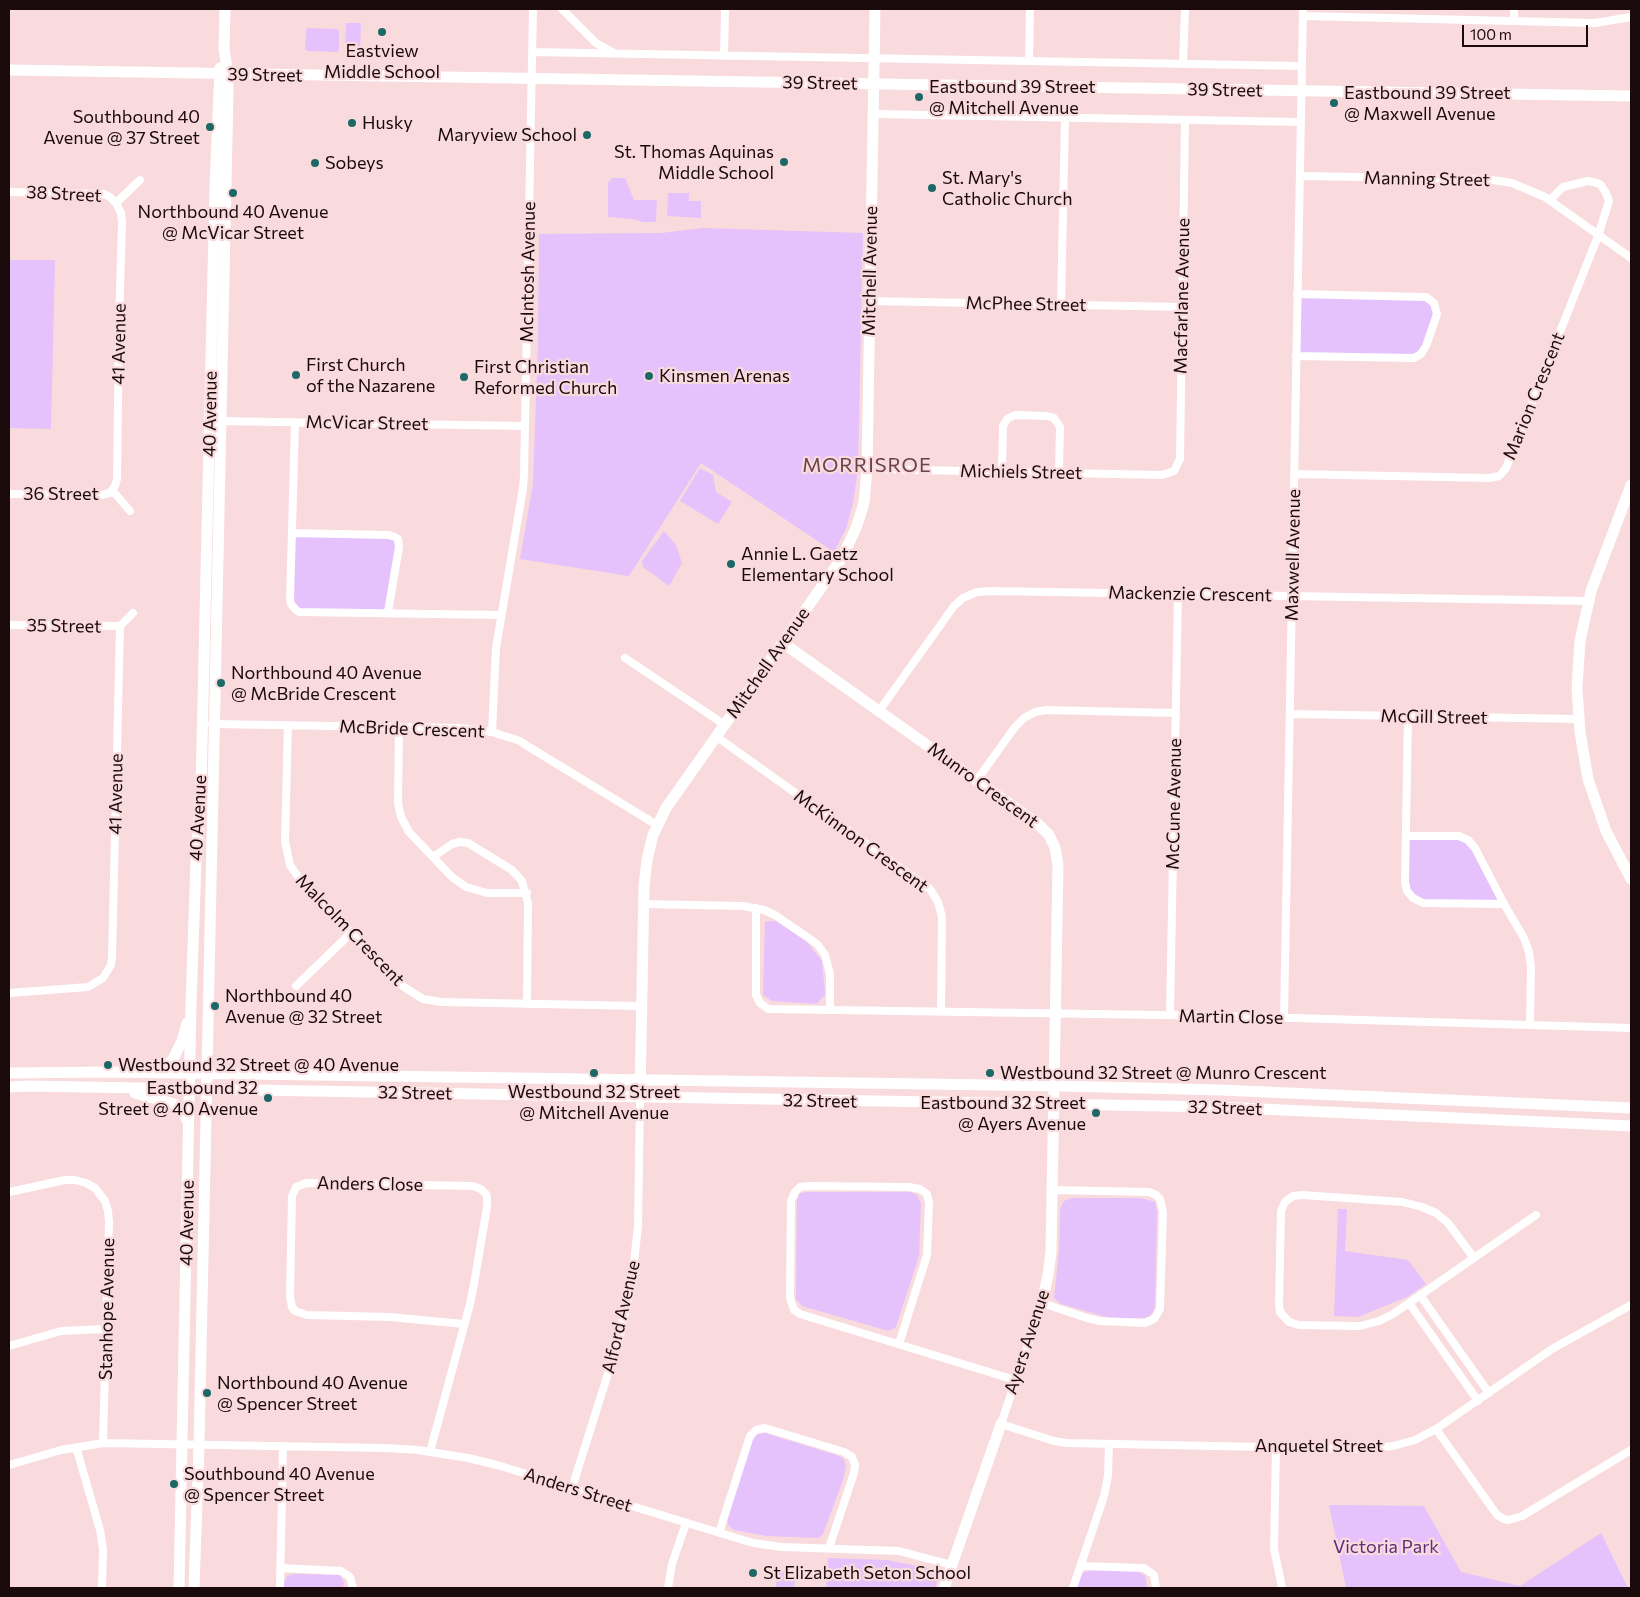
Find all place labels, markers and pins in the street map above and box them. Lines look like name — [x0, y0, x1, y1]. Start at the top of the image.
marker: Eastview Middle School — [376, 26, 388, 38]
place label: Eastview Middle School — [324, 40, 440, 82]
place label: Eastbound 39 Street @ Mitchell Avenue — [929, 76, 1096, 118]
place label: Eastbound 39 Street @ Maxwell Avenue — [1344, 82, 1511, 125]
marker: Eastbound 39 Street @ Mitchell Avenue — [913, 91, 925, 103]
marker: Eastbound 39 Street @ Maxwell Avenue — [1328, 97, 1340, 109]
place label: Southbound 40 Avenue @ 37 Street — [43, 106, 200, 148]
place label: Husky — [362, 112, 413, 134]
marker: Husky — [346, 117, 358, 129]
marker: Southbound 40 Avenue @ 37 Street — [204, 121, 216, 133]
place label: Maryview School — [437, 124, 577, 146]
marker: Maryview School — [581, 129, 593, 141]
place label: St. Thomas Aquinas Middle School — [614, 141, 774, 183]
place label: Sobeys — [325, 152, 384, 174]
marker: St. Thomas Aquinas Middle School — [778, 156, 790, 168]
marker: Sobeys — [309, 157, 321, 169]
place label: St. Mary's Catholic Church — [942, 167, 1073, 210]
marker: St. Mary's Catholic Church — [926, 182, 938, 194]
marker: Northbound 40 Avenue @ McVicar Street — [227, 187, 239, 199]
place label: Northbound 40 Avenue @ McVicar Street — [138, 201, 328, 243]
place label: First Church of the Nazarene — [306, 354, 435, 396]
place label: First Christian Reformed Church — [474, 356, 617, 398]
place label: Kinsmen Arenas — [659, 365, 790, 387]
marker: First Church of the Nazarene — [290, 369, 302, 381]
marker: Kinsmen Arenas — [643, 370, 655, 382]
marker: First Christian Reformed Church — [458, 371, 470, 383]
place label: Annie L. Gaetz Elementary School — [741, 543, 894, 586]
marker: Annie L. Gaetz Elementary School — [725, 558, 737, 570]
place label: Northbound 40 Avenue @ McBride Crescent — [231, 662, 422, 704]
marker: Northbound 40 Avenue @ McBride Crescent — [215, 677, 227, 689]
place label: Northbound 40 Avenue @ 32 Street — [225, 985, 382, 1028]
marker: Northbound 40 Avenue @ 32 Street — [209, 1000, 221, 1012]
place label: Westbound 32 Street @ 40 Avenue — [118, 1054, 399, 1076]
marker: Westbound 32 Street @ 40 Avenue — [102, 1059, 114, 1071]
place label: Westbound 32 Street @ Munro Crescent — [1000, 1062, 1327, 1084]
marker: Westbound 32 Street @ Mitchell Avenue — [588, 1067, 600, 1079]
marker: Westbound 32 Street @ Munro Crescent — [984, 1067, 996, 1079]
place label: Eastbound 32 Street @ 40 Avenue — [98, 1077, 258, 1120]
place label: Westbound 32 Street @ Mitchell Avenue — [508, 1081, 680, 1124]
marker: Eastbound 32 Street @ 40 Avenue — [262, 1092, 274, 1104]
place label: Eastbound 32 Street @ Ayers Avenue — [920, 1092, 1086, 1134]
marker: Eastbound 32 Street @ Ayers Avenue — [1090, 1107, 1102, 1119]
place label: Northbound 40 Avenue @ Spencer Street — [217, 1372, 408, 1415]
marker: Northbound 40 Avenue @ Spencer Street — [201, 1387, 213, 1399]
place label: Southbound 40 Avenue @ Spencer Street — [184, 1463, 375, 1506]
marker: Southbound 40 Avenue @ Spencer Street — [168, 1478, 180, 1490]
place label: St Elizabeth Seton School — [763, 1562, 971, 1584]
marker: St Elizabeth Seton School — [747, 1567, 759, 1579]

